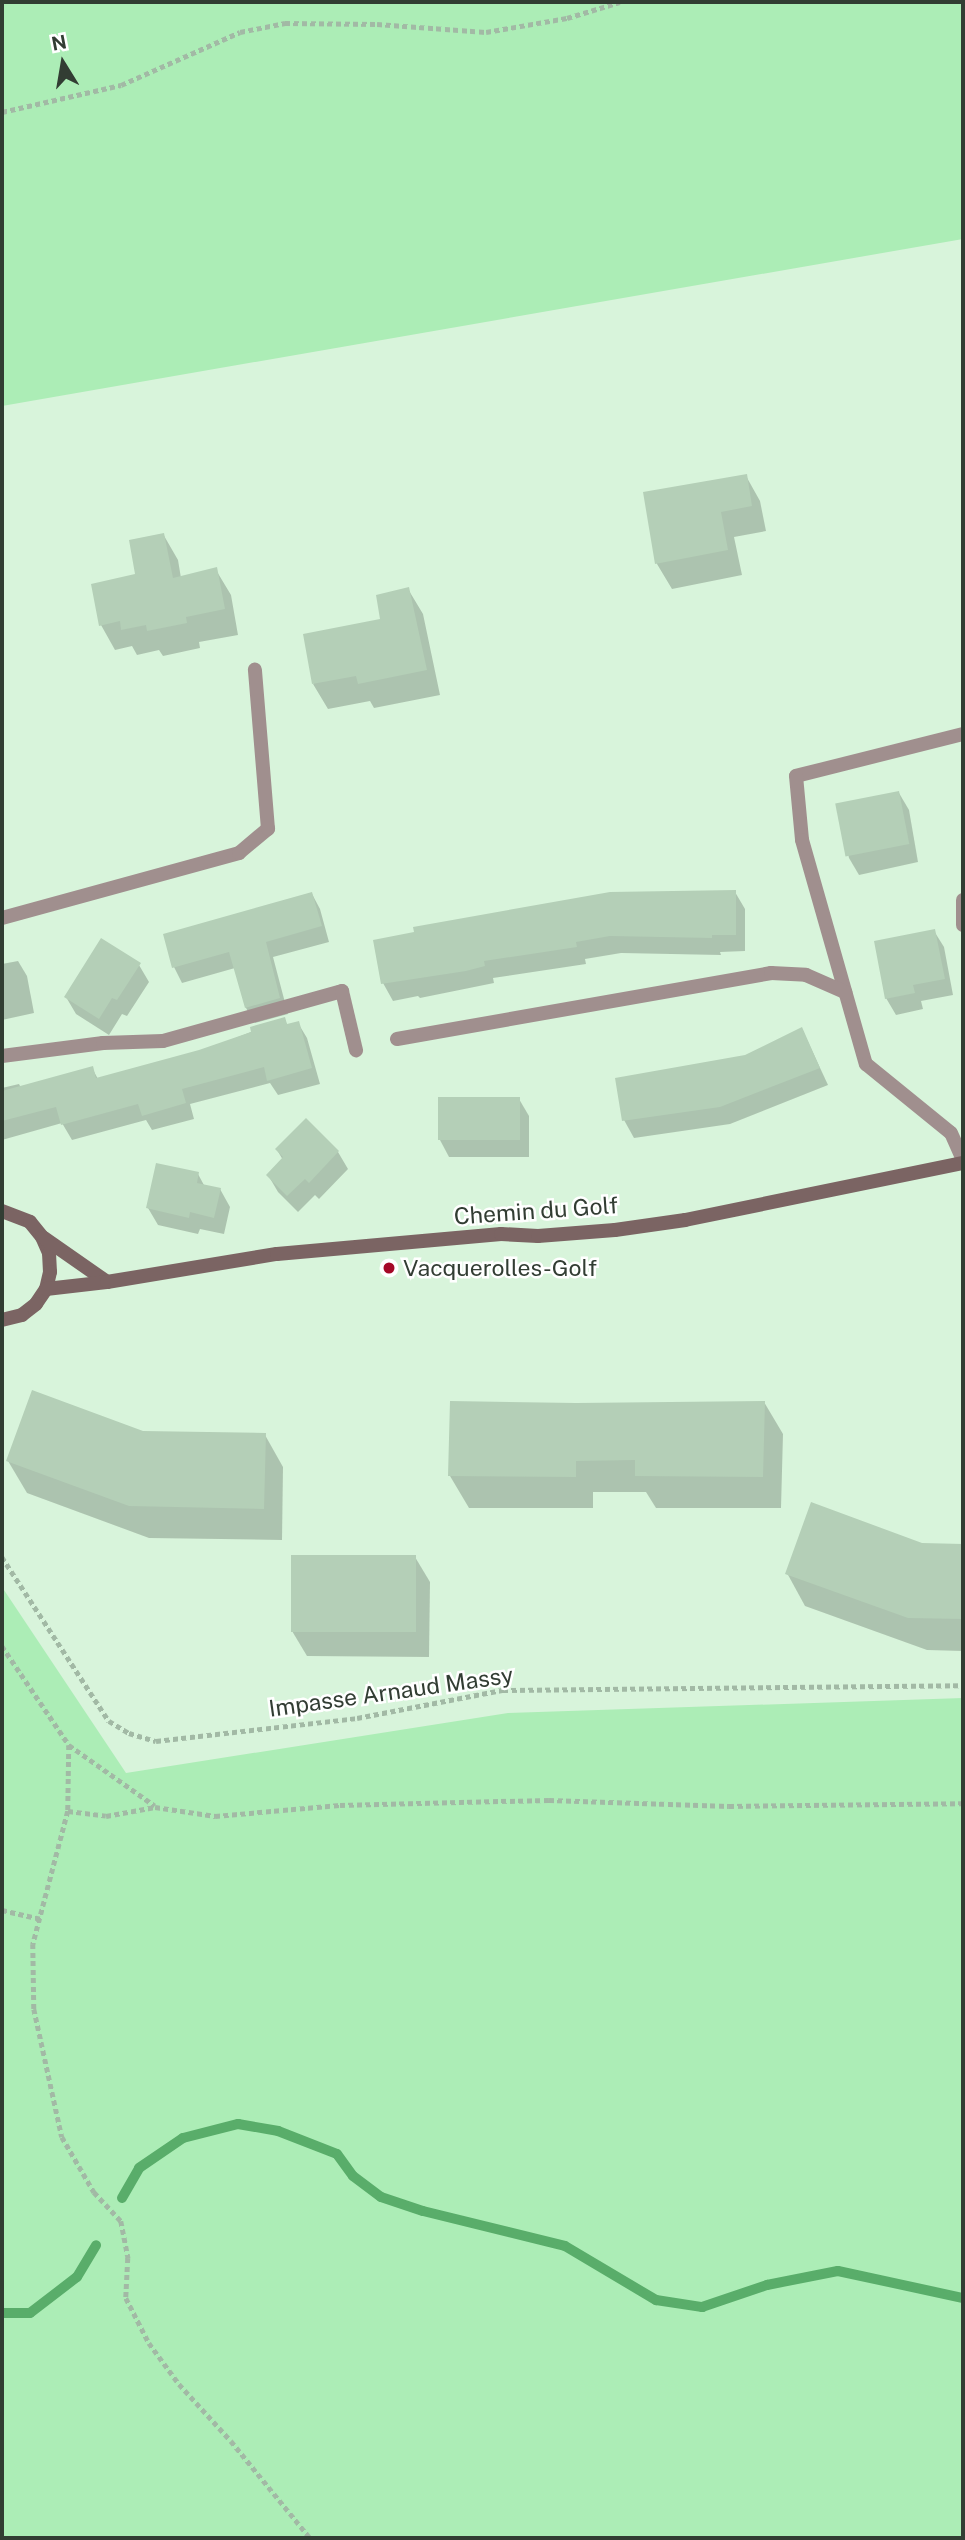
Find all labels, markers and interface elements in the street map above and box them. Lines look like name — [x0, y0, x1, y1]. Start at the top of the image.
north arrow — [28, 28, 98, 98]
text: N — [50, 30, 68, 55]
street label: Chemin du Golf — [453, 1191, 619, 1231]
place label: Vacquerolles-Golf — [403, 1254, 597, 1282]
marker: Vacquerolles-Golf — [381, 1260, 397, 1276]
street label: Impasse Arnaud Massy — [267, 1661, 515, 1723]

